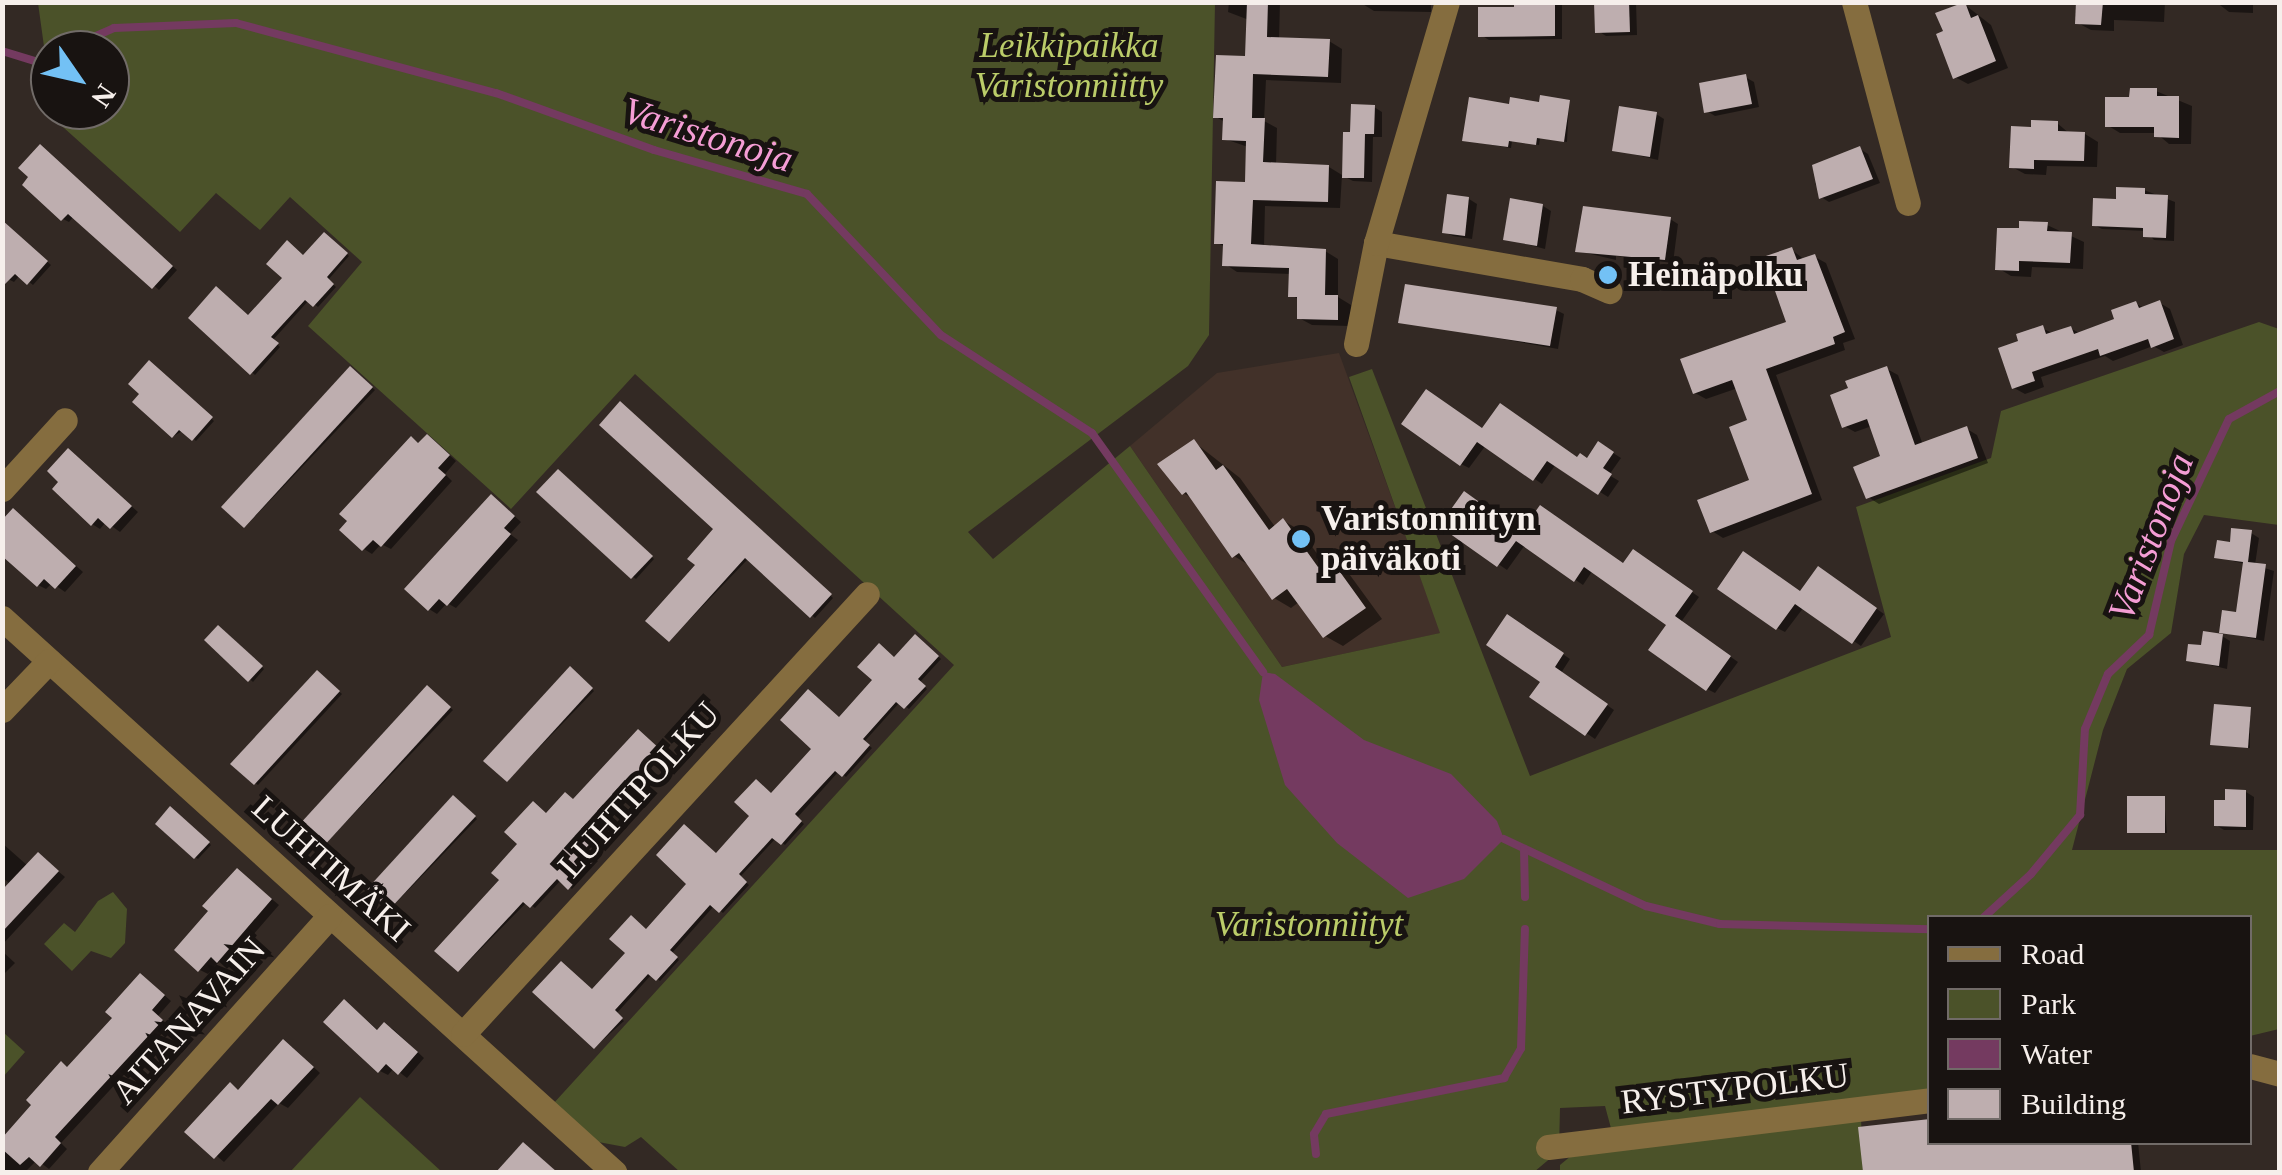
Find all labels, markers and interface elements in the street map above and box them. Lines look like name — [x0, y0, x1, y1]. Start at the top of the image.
park label: Leikkipaikka Varistonniitty — [975, 25, 1163, 107]
north arrow — [30, 30, 130, 130]
text: N — [85, 79, 122, 113]
water label: Varistonoja — [618, 88, 798, 182]
place label: Heinäpolku — [1628, 254, 1803, 296]
marker: Heinäpolku — [1597, 264, 1619, 286]
water label: Varistonoja — [2098, 447, 2204, 627]
place label: Varistonniityn päiväkoti — [1321, 498, 1536, 580]
marker: Varistonniityn päiväkoti — [1290, 528, 1312, 550]
street label: LUHTIPOLKU — [549, 694, 729, 886]
street label: LUHTIMÄKI — [243, 787, 419, 951]
park label: Varistonniityt — [1215, 904, 1403, 946]
legend — [1927, 915, 2252, 1145]
street label: AITANAVAIN — [103, 929, 275, 1113]
text: Road — [2021, 937, 2084, 970]
text: Park — [2021, 987, 2076, 1020]
text: Water — [2021, 1037, 2092, 1070]
street label: RYSTYPOLKU — [1619, 1054, 1851, 1124]
text: Building — [2021, 1087, 2126, 1120]

